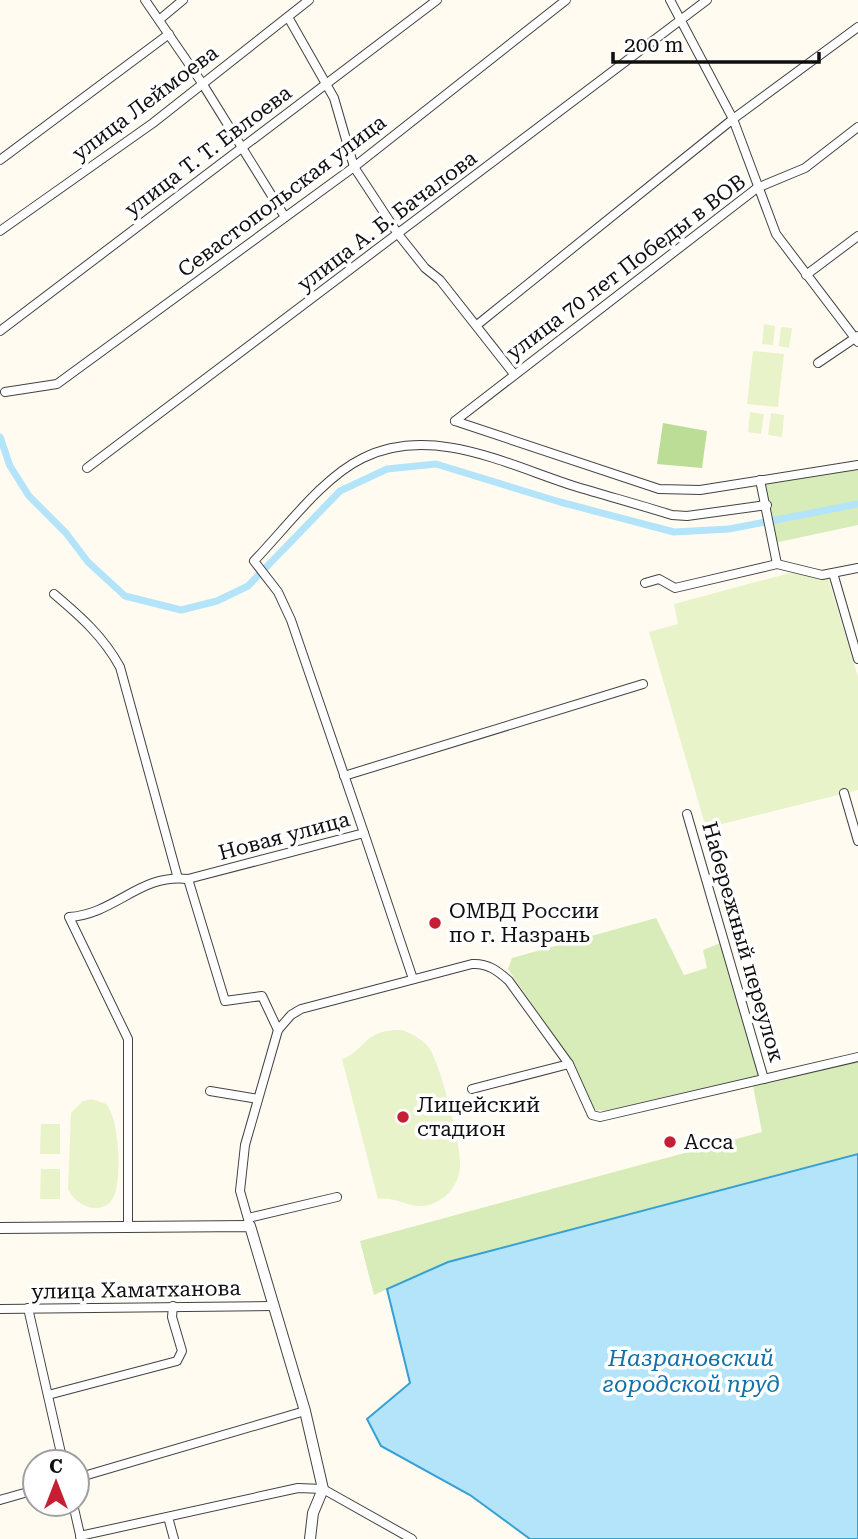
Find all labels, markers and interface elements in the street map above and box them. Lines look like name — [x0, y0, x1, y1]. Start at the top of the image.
scale bar — [613, 21, 820, 65]
text: 200 m — [624, 33, 684, 57]
street label: улица Леймоева — [67, 40, 223, 166]
street label: улица Т. Т. Евлоева — [120, 80, 297, 221]
street label: Севастопольская улица — [173, 110, 391, 282]
street label: улица А. Б. Бачалова — [293, 145, 482, 296]
street label: улица 70 лет Победы в ВОВ — [502, 169, 750, 365]
street label: Новая улица — [216, 807, 353, 865]
street label: Набережный переулок — [697, 819, 789, 1065]
place label: ОМВД России по г. Назрань — [449, 899, 599, 947]
marker: ОМВД России по г. Назрань — [427, 915, 443, 931]
place label: Лицейский стадион — [417, 1093, 540, 1141]
marker: Лицейский стадион — [395, 1109, 411, 1125]
place label: Асса — [684, 1130, 734, 1154]
marker: Асса — [662, 1134, 678, 1150]
street label: улица Хаматханова — [31, 1276, 241, 1304]
water label: Назрановский городской пруд — [602, 1345, 780, 1398]
north arrow — [21, 1448, 91, 1518]
text: С — [49, 1455, 63, 1478]

